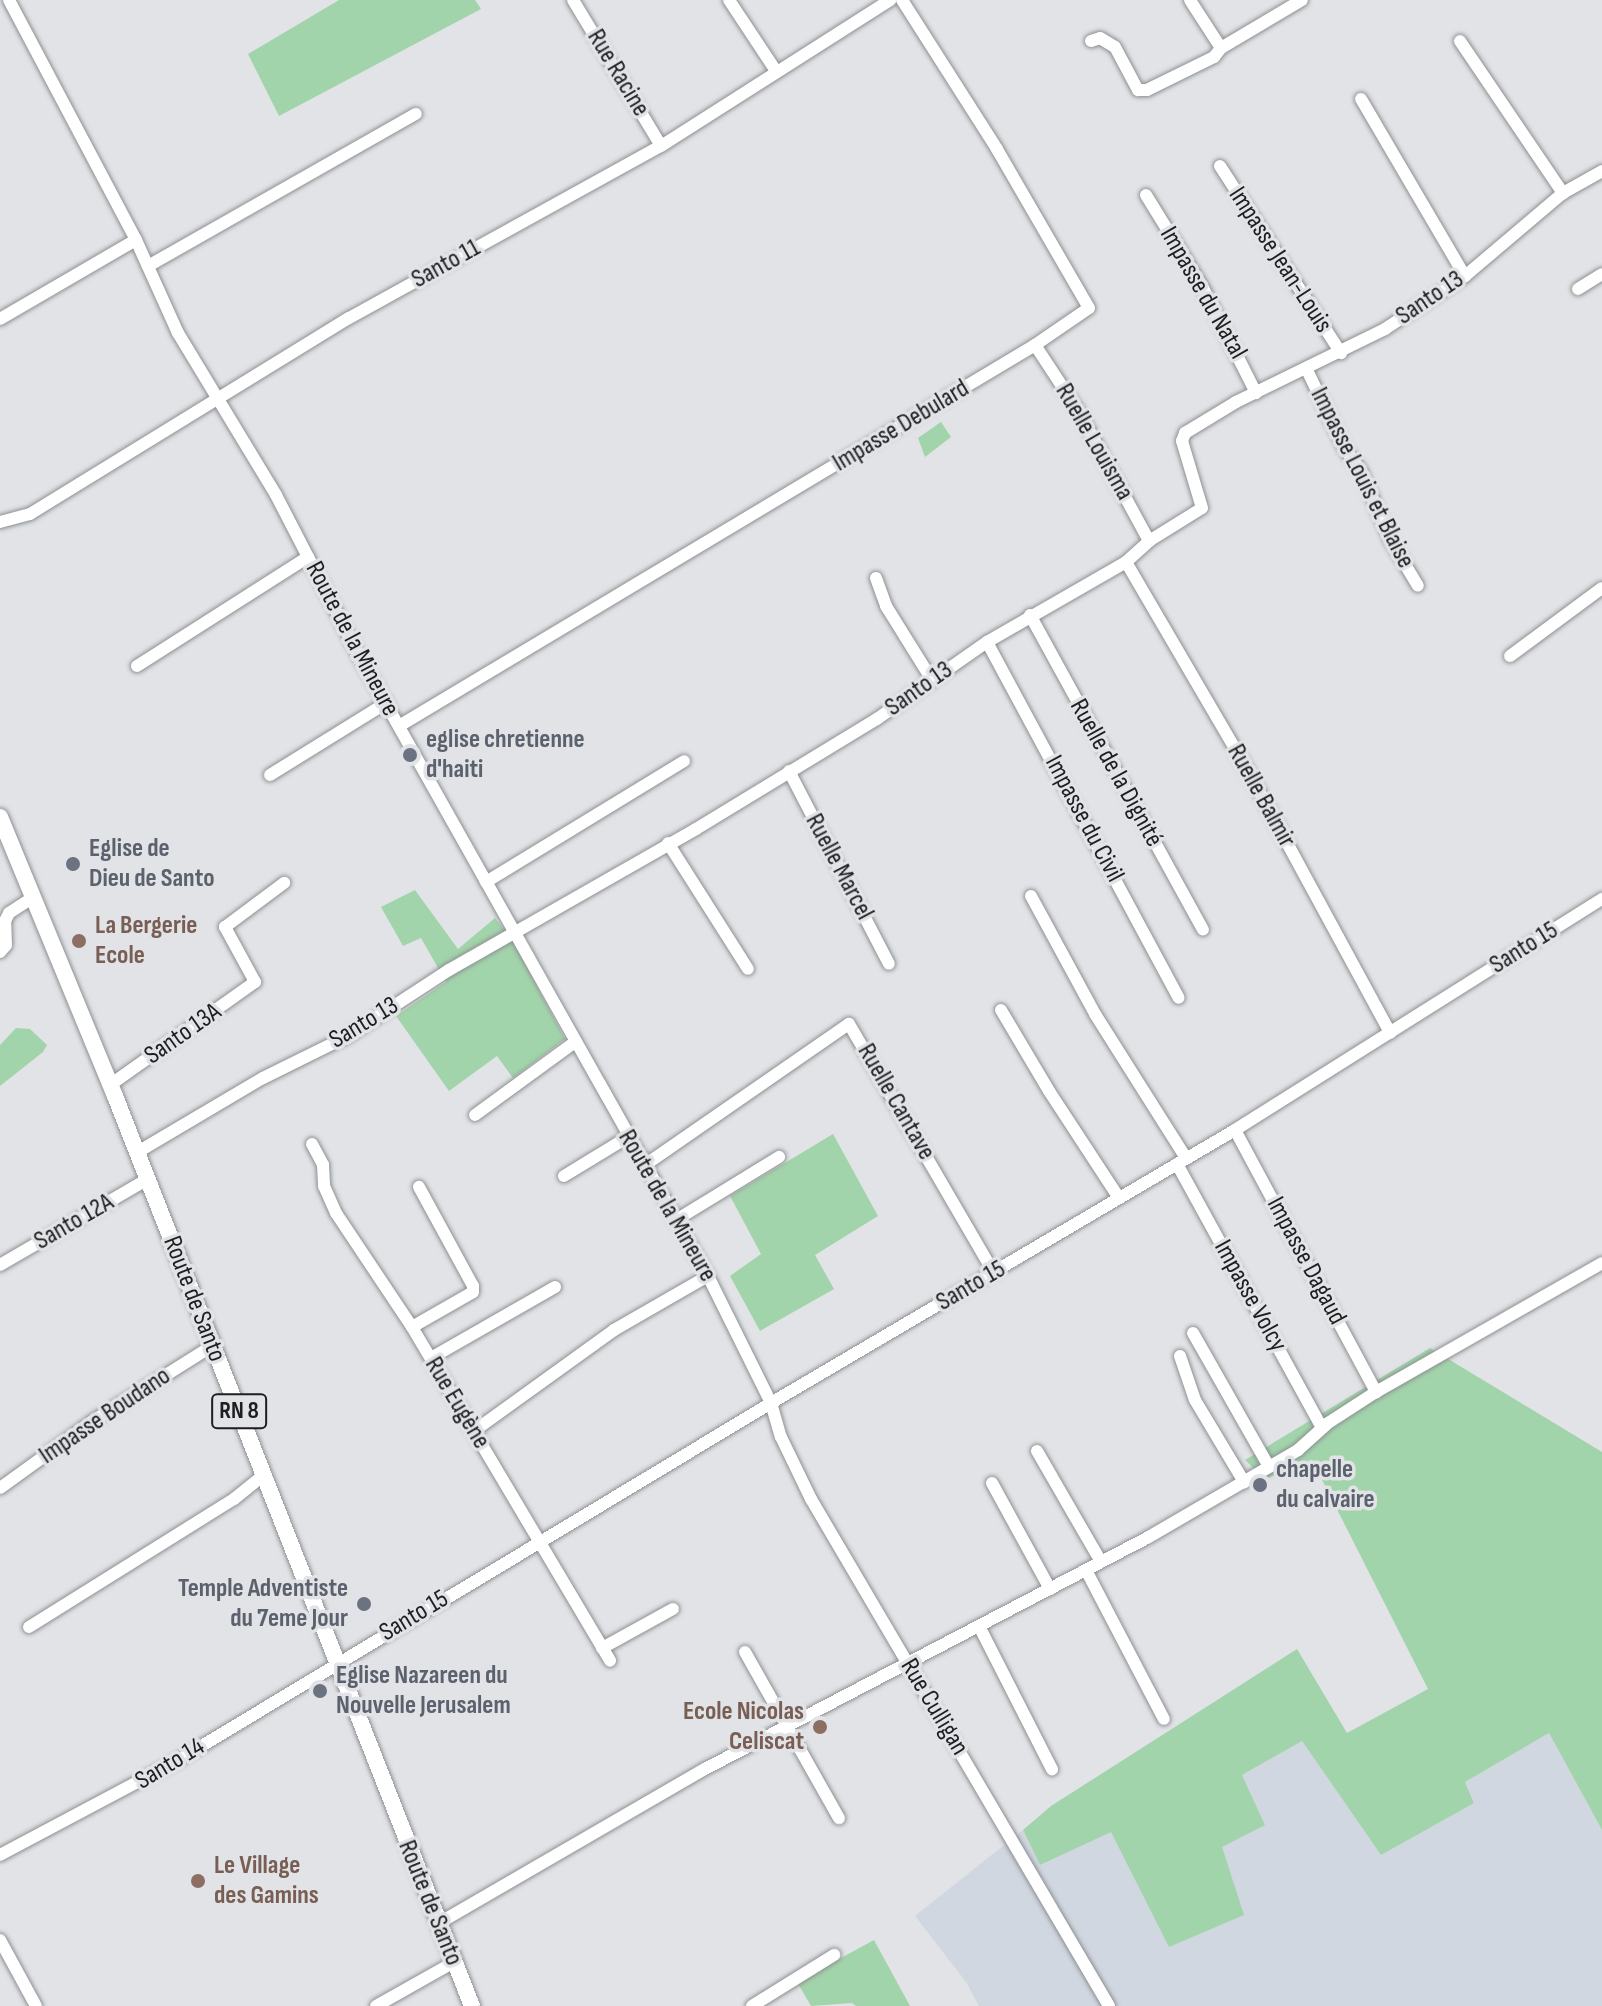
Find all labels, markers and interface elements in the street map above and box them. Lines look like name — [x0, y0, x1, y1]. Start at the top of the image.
street label: Rue Racine — [580, 24, 656, 122]
street label: Impasse Jean-Louis — [1221, 181, 1339, 339]
street label: Impasse du Natal — [1153, 221, 1253, 365]
street label: Santo 11 — [406, 233, 486, 295]
street label: Santo 13 — [1390, 264, 1470, 332]
street label: Impasse Debulard — [827, 373, 975, 479]
street label: Ruelle Louisma — [1048, 378, 1140, 506]
street label: Impasse Louis et Blaise — [1303, 383, 1421, 573]
street label: Route de la Mineure — [298, 556, 406, 722]
street label: Santo 13 — [879, 655, 959, 723]
street label: Ruelle de la Dignité — [1063, 694, 1169, 852]
place label: eglise chretienne d'haiti — [426, 724, 585, 786]
street label: Ruelle Balmir — [1220, 739, 1302, 853]
marker: eglise chretienne d'haiti — [401, 746, 419, 764]
street label: Impasse du Civil — [1038, 750, 1130, 888]
street label: Ruelle Marcel — [798, 809, 880, 925]
place label: Eglise de Dieu de Santo — [89, 833, 215, 894]
marker: Eglise de Dieu de Santo — [64, 855, 82, 873]
place label: La Bergerie Ecole — [95, 910, 197, 972]
street label: Santo 15 — [1484, 915, 1564, 981]
marker: La Bergerie Ecole — [70, 932, 88, 950]
street label: Santo 13 — [324, 990, 404, 1056]
street label: Santo 13A — [139, 996, 227, 1072]
street label: Ruelle Cantave — [850, 1038, 942, 1166]
street label: Route de la Mineure — [611, 1124, 723, 1288]
street label: Santo 12A — [29, 1187, 119, 1257]
street label: Impasse Dagaud — [1259, 1192, 1353, 1330]
street label: Route de Santo — [156, 1232, 232, 1366]
street label: Impasse Volcy — [1207, 1235, 1293, 1357]
street label: Santo 15 — [931, 1254, 1011, 1318]
street label: Rue Eugène — [418, 1352, 496, 1454]
street label: Impasse Boudano — [33, 1361, 177, 1471]
road number: RN 8 — [211, 1391, 267, 1431]
place label: chapelle du calvaire — [1276, 1454, 1375, 1516]
marker: chapelle du calvaire — [1251, 1476, 1269, 1494]
place label: Temple Adventiste du 7eme Jour — [178, 1573, 348, 1634]
street label: Santo 15 — [374, 1583, 454, 1649]
marker: Temple Adventiste du 7eme Jour — [355, 1595, 373, 1613]
street label: Rue Culligan — [893, 1653, 975, 1761]
place label: Eglise Nazareen du Nouvelle Jerusalem — [336, 1660, 511, 1722]
marker: Eglise Nazareen du Nouvelle Jerusalem — [311, 1682, 329, 1700]
place label: Ecole Nicolas Celiscat — [683, 1696, 804, 1758]
marker: Ecole Nicolas Celiscat — [811, 1718, 829, 1736]
street label: Santo 14 — [130, 1731, 210, 1797]
street label: Route de Santo — [391, 1836, 469, 1970]
place label: Le Village des Gamins — [214, 1850, 319, 1912]
marker: Le Village des Gamins — [189, 1872, 207, 1890]

